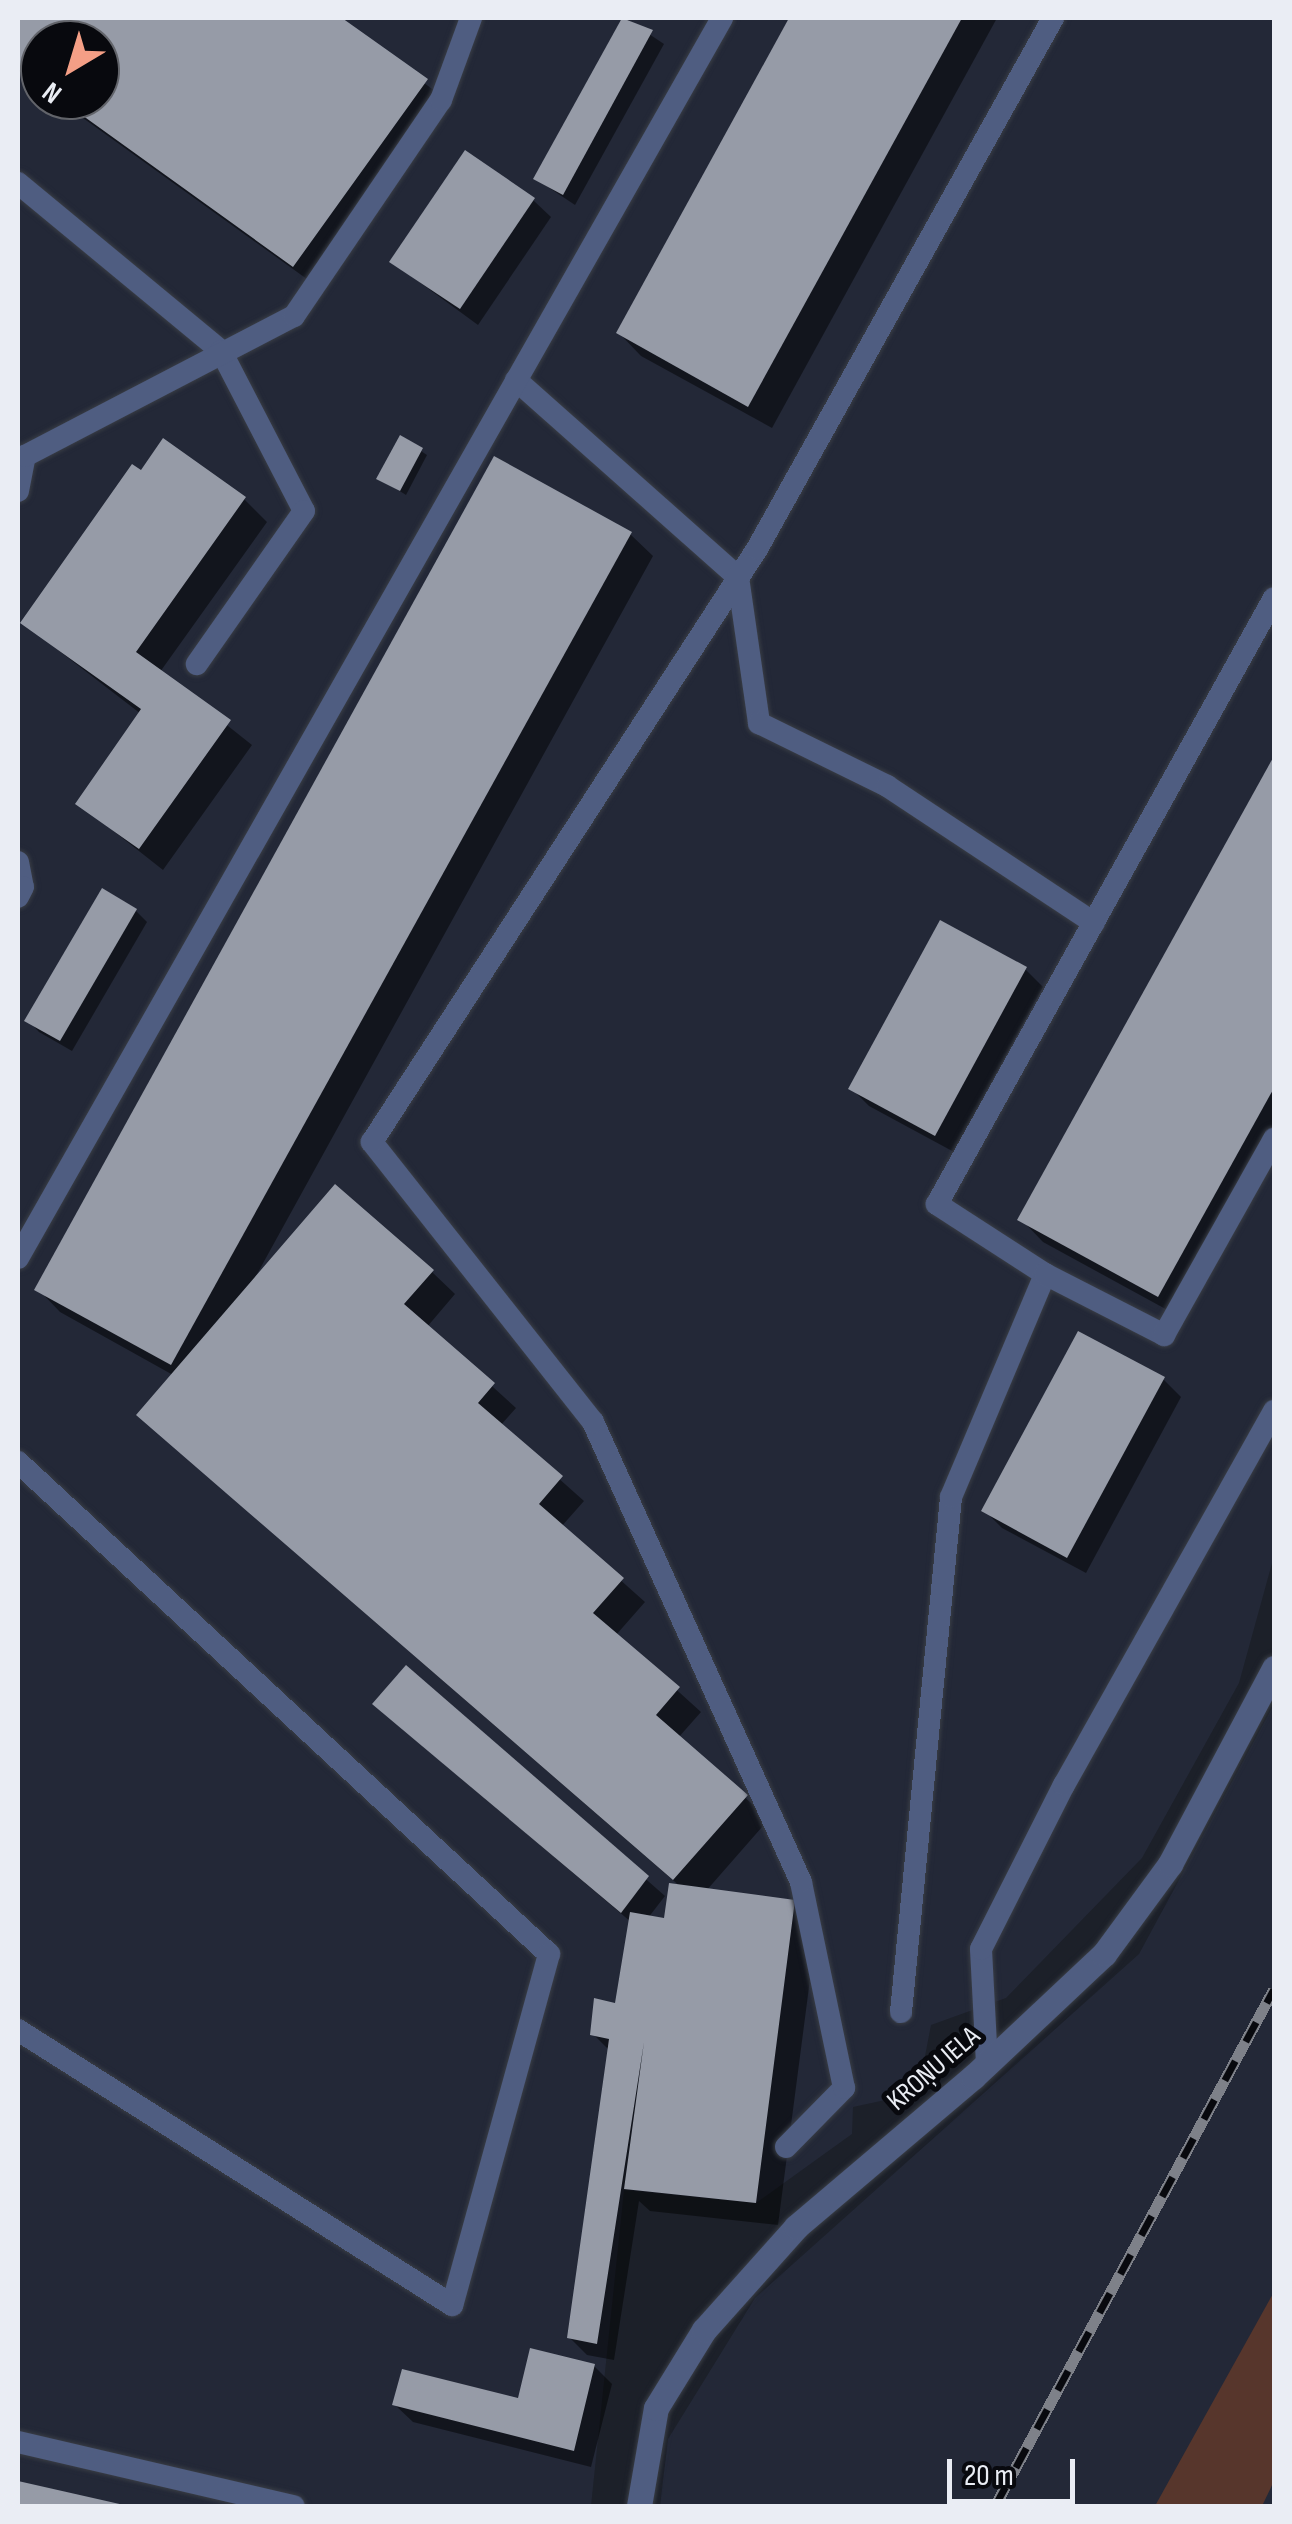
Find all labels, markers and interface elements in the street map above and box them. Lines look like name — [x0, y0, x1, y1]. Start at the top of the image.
north arrow — [20, 20, 120, 120]
text: N — [36, 75, 69, 110]
street label: KROŅU IELA — [881, 2020, 987, 2118]
scale bar — [952, 2439, 1080, 2501]
text: 20 m — [964, 2458, 1014, 2494]

